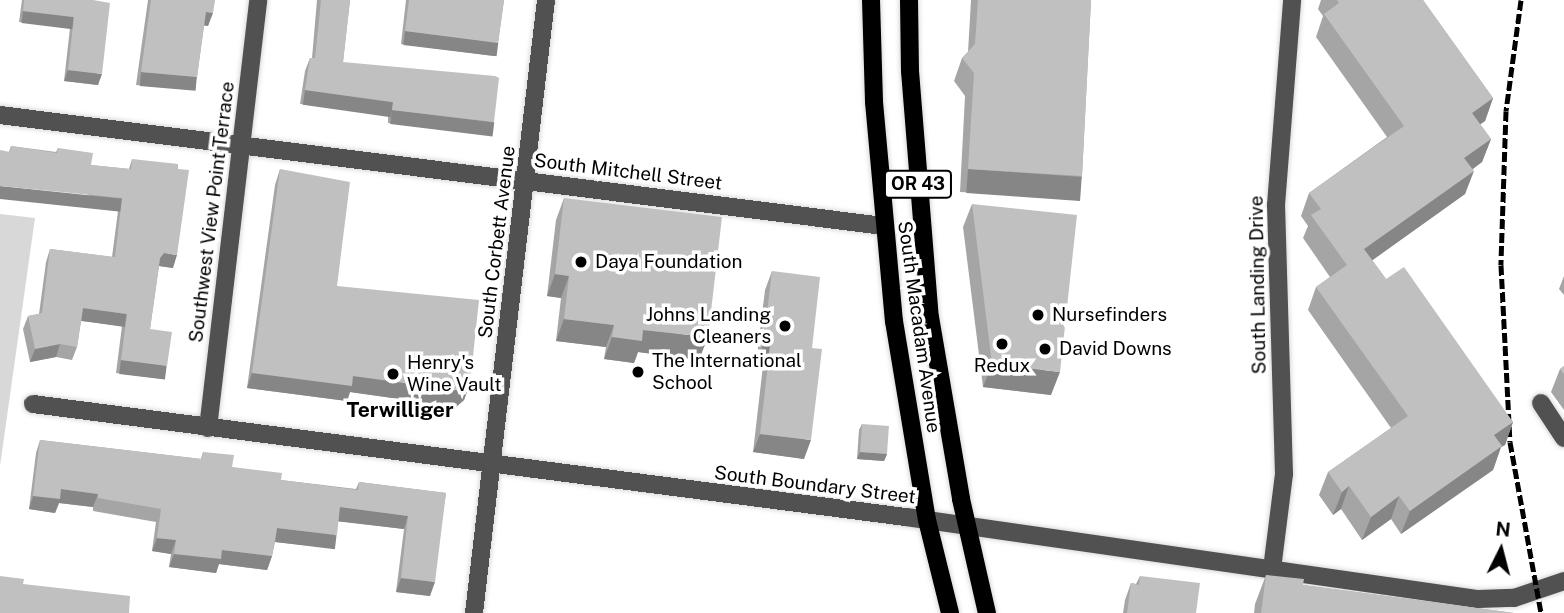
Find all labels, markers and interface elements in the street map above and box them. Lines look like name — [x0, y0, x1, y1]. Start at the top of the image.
street label: Southwest View Point Terrace — [185, 80, 239, 344]
street label: South Corbett Avenue — [474, 144, 520, 340]
street label: South Mitchell Street — [533, 149, 723, 195]
road number: OR 43 — [883, 169, 953, 198]
street label: South Landing Drive — [1245, 195, 1271, 375]
street label: South Macadam Avenue — [893, 220, 945, 434]
place label: Daya Foundation — [595, 251, 742, 273]
marker: Daya Foundation — [573, 254, 589, 270]
place label: Johns Landing Cleaners — [646, 304, 771, 348]
place label: Nursefinders — [1052, 304, 1167, 326]
marker: Nursefinders — [1030, 307, 1046, 323]
marker: Johns Landing Cleaners — [777, 318, 793, 334]
marker: Redux — [994, 336, 1010, 352]
place label: David Downs — [1059, 338, 1172, 360]
marker: David Downs — [1037, 341, 1053, 357]
place label: The International School — [652, 350, 802, 394]
place label: Henry's Wine Vault — [407, 352, 502, 396]
place label: Redux — [974, 355, 1030, 377]
marker: The International School — [630, 364, 646, 380]
marker: Henry's Wine Vault — [385, 366, 401, 382]
district label: Terwilliger — [346, 397, 454, 423]
street label: South Boundary Street — [713, 461, 917, 509]
north arrow — [1466, 515, 1536, 585]
text: N — [1495, 517, 1512, 541]

